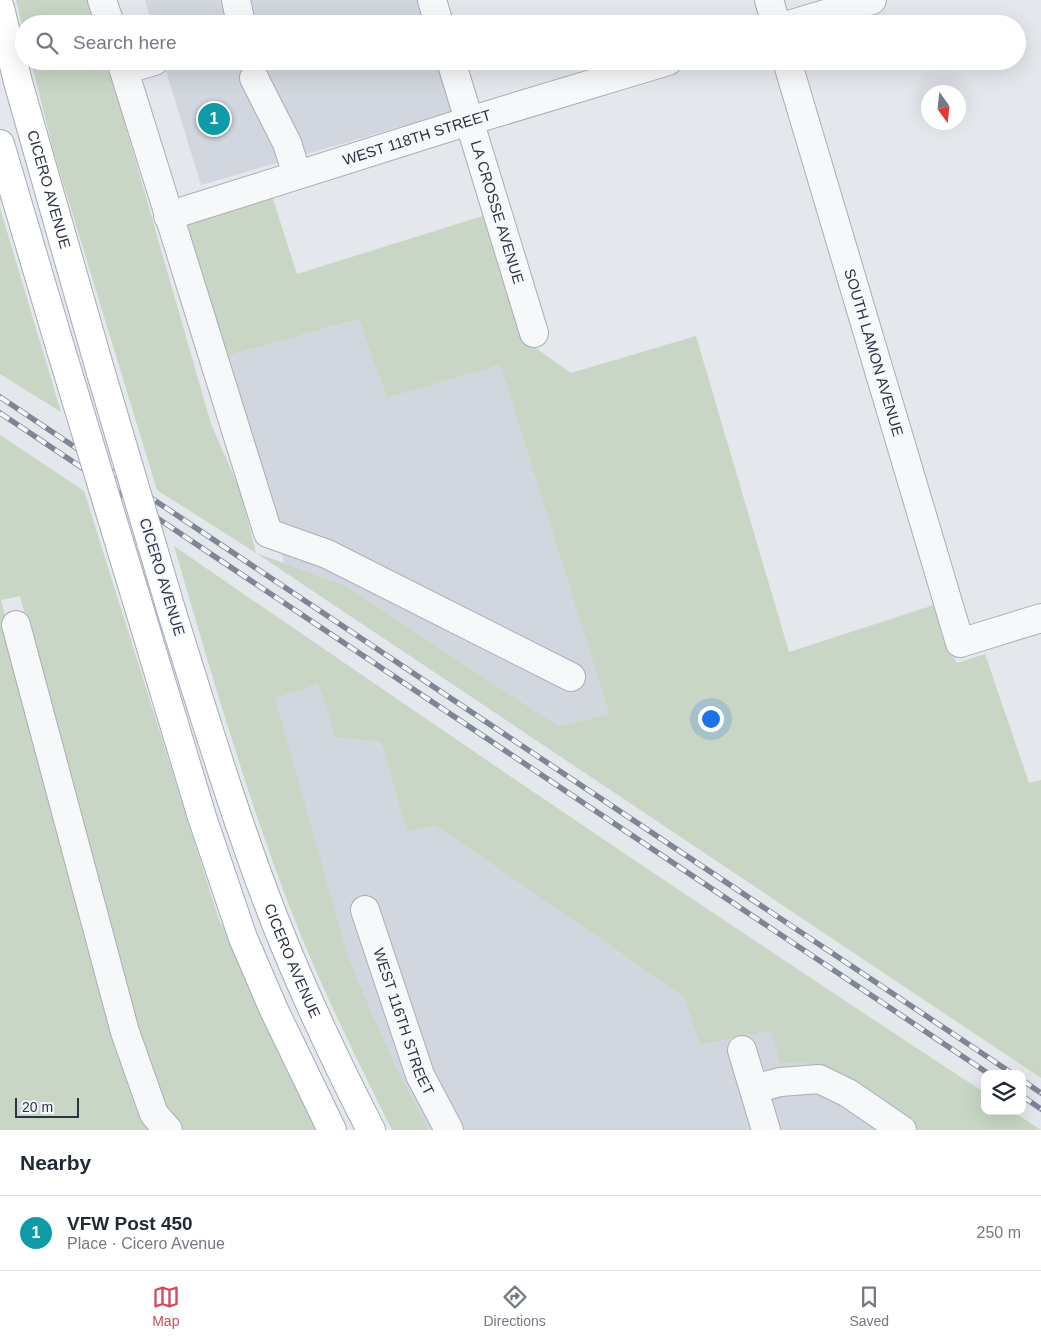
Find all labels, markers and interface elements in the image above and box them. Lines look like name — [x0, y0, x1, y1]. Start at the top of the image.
search box — [15, 15, 1026, 70]
icon: search — [33, 29, 61, 57]
text: Search here — [73, 32, 177, 53]
north arrow — [921, 85, 966, 130]
pin: 1 — [198, 100, 230, 138]
street label: WEST 118TH STREET — [340, 106, 493, 168]
street label: CICERO AVENUE — [24, 128, 74, 251]
street label: LA CROSSE AVENUE — [468, 138, 527, 286]
street label: SOUTH LAMON AVENUE — [841, 266, 907, 438]
street label: CICERO AVENUE — [136, 516, 188, 638]
your location — [698, 706, 724, 732]
street label: CICERO AVENUE — [261, 901, 324, 1020]
street label: WEST 116TH STREET — [370, 946, 438, 1098]
map controls — [981, 1070, 1026, 1115]
button: layers — [981, 1070, 1026, 1115]
scale bar — [15, 1095, 79, 1118]
text: 20 m — [22, 1099, 53, 1115]
text: Nearby — [20, 1151, 91, 1174]
text: VFW Post 450 — [67, 1213, 193, 1234]
text: 1 — [32, 1224, 40, 1241]
text: 250 m — [977, 1224, 1021, 1241]
text: Place · Cicero Avenue — [67, 1235, 225, 1252]
tab: Map — [152, 1283, 180, 1329]
tab: Directions — [484, 1283, 546, 1329]
tab: Saved — [849, 1283, 889, 1329]

